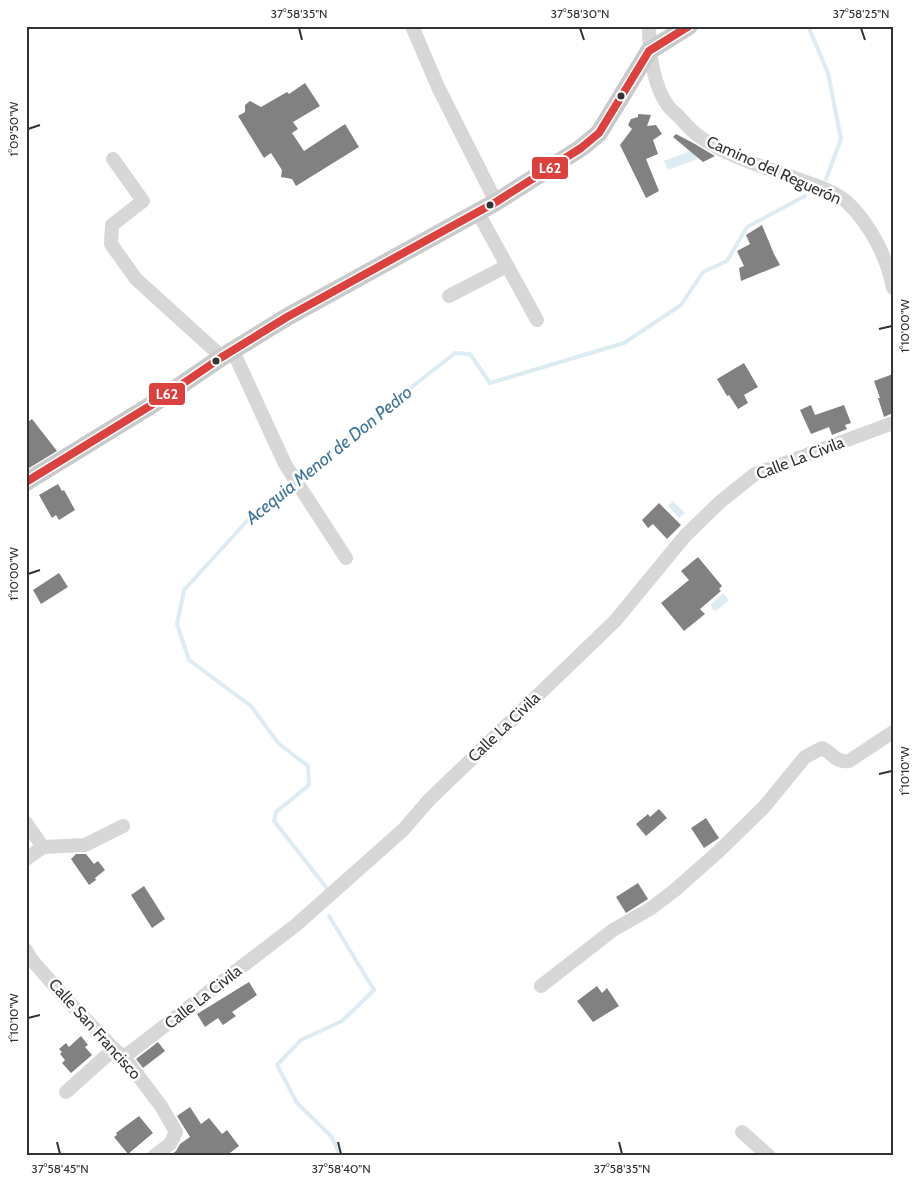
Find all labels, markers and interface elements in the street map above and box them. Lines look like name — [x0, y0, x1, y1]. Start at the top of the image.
text: 37°58'35"N — [270, 6, 328, 21]
text: 37°58'30"N — [550, 6, 610, 21]
text: 37°58'25"N — [833, 6, 889, 21]
unlabelled marker — [616, 91, 626, 101]
text: 1°09'50"W — [6, 101, 21, 156]
street label: Camino del Reguerón — [704, 132, 844, 208]
line badge: L62 — [531, 156, 569, 180]
text: L62 — [539, 159, 561, 177]
unlabelled marker — [485, 200, 495, 210]
text: 1°10'00"W — [897, 298, 912, 353]
unlabelled marker — [211, 356, 221, 366]
water label: Acequia Menor de Don Pedro — [241, 381, 417, 530]
line badge: L62 — [148, 382, 186, 406]
text: L62 — [156, 385, 178, 403]
street label: Calle La Civila — [753, 432, 847, 483]
text: 1°10'00"W — [6, 546, 21, 601]
street label: Calle La Civila — [464, 688, 544, 766]
text: 1°10'10"W — [897, 746, 912, 796]
street label: Calle La Civila — [161, 961, 246, 1033]
street label: Calle San Francisco — [45, 975, 145, 1083]
text: 1°10'10"W — [6, 993, 21, 1043]
text: 37°58'45"N — [31, 1161, 89, 1176]
text: 37°58'40"N — [311, 1161, 371, 1176]
text: 37°58'35"N — [593, 1161, 651, 1176]

